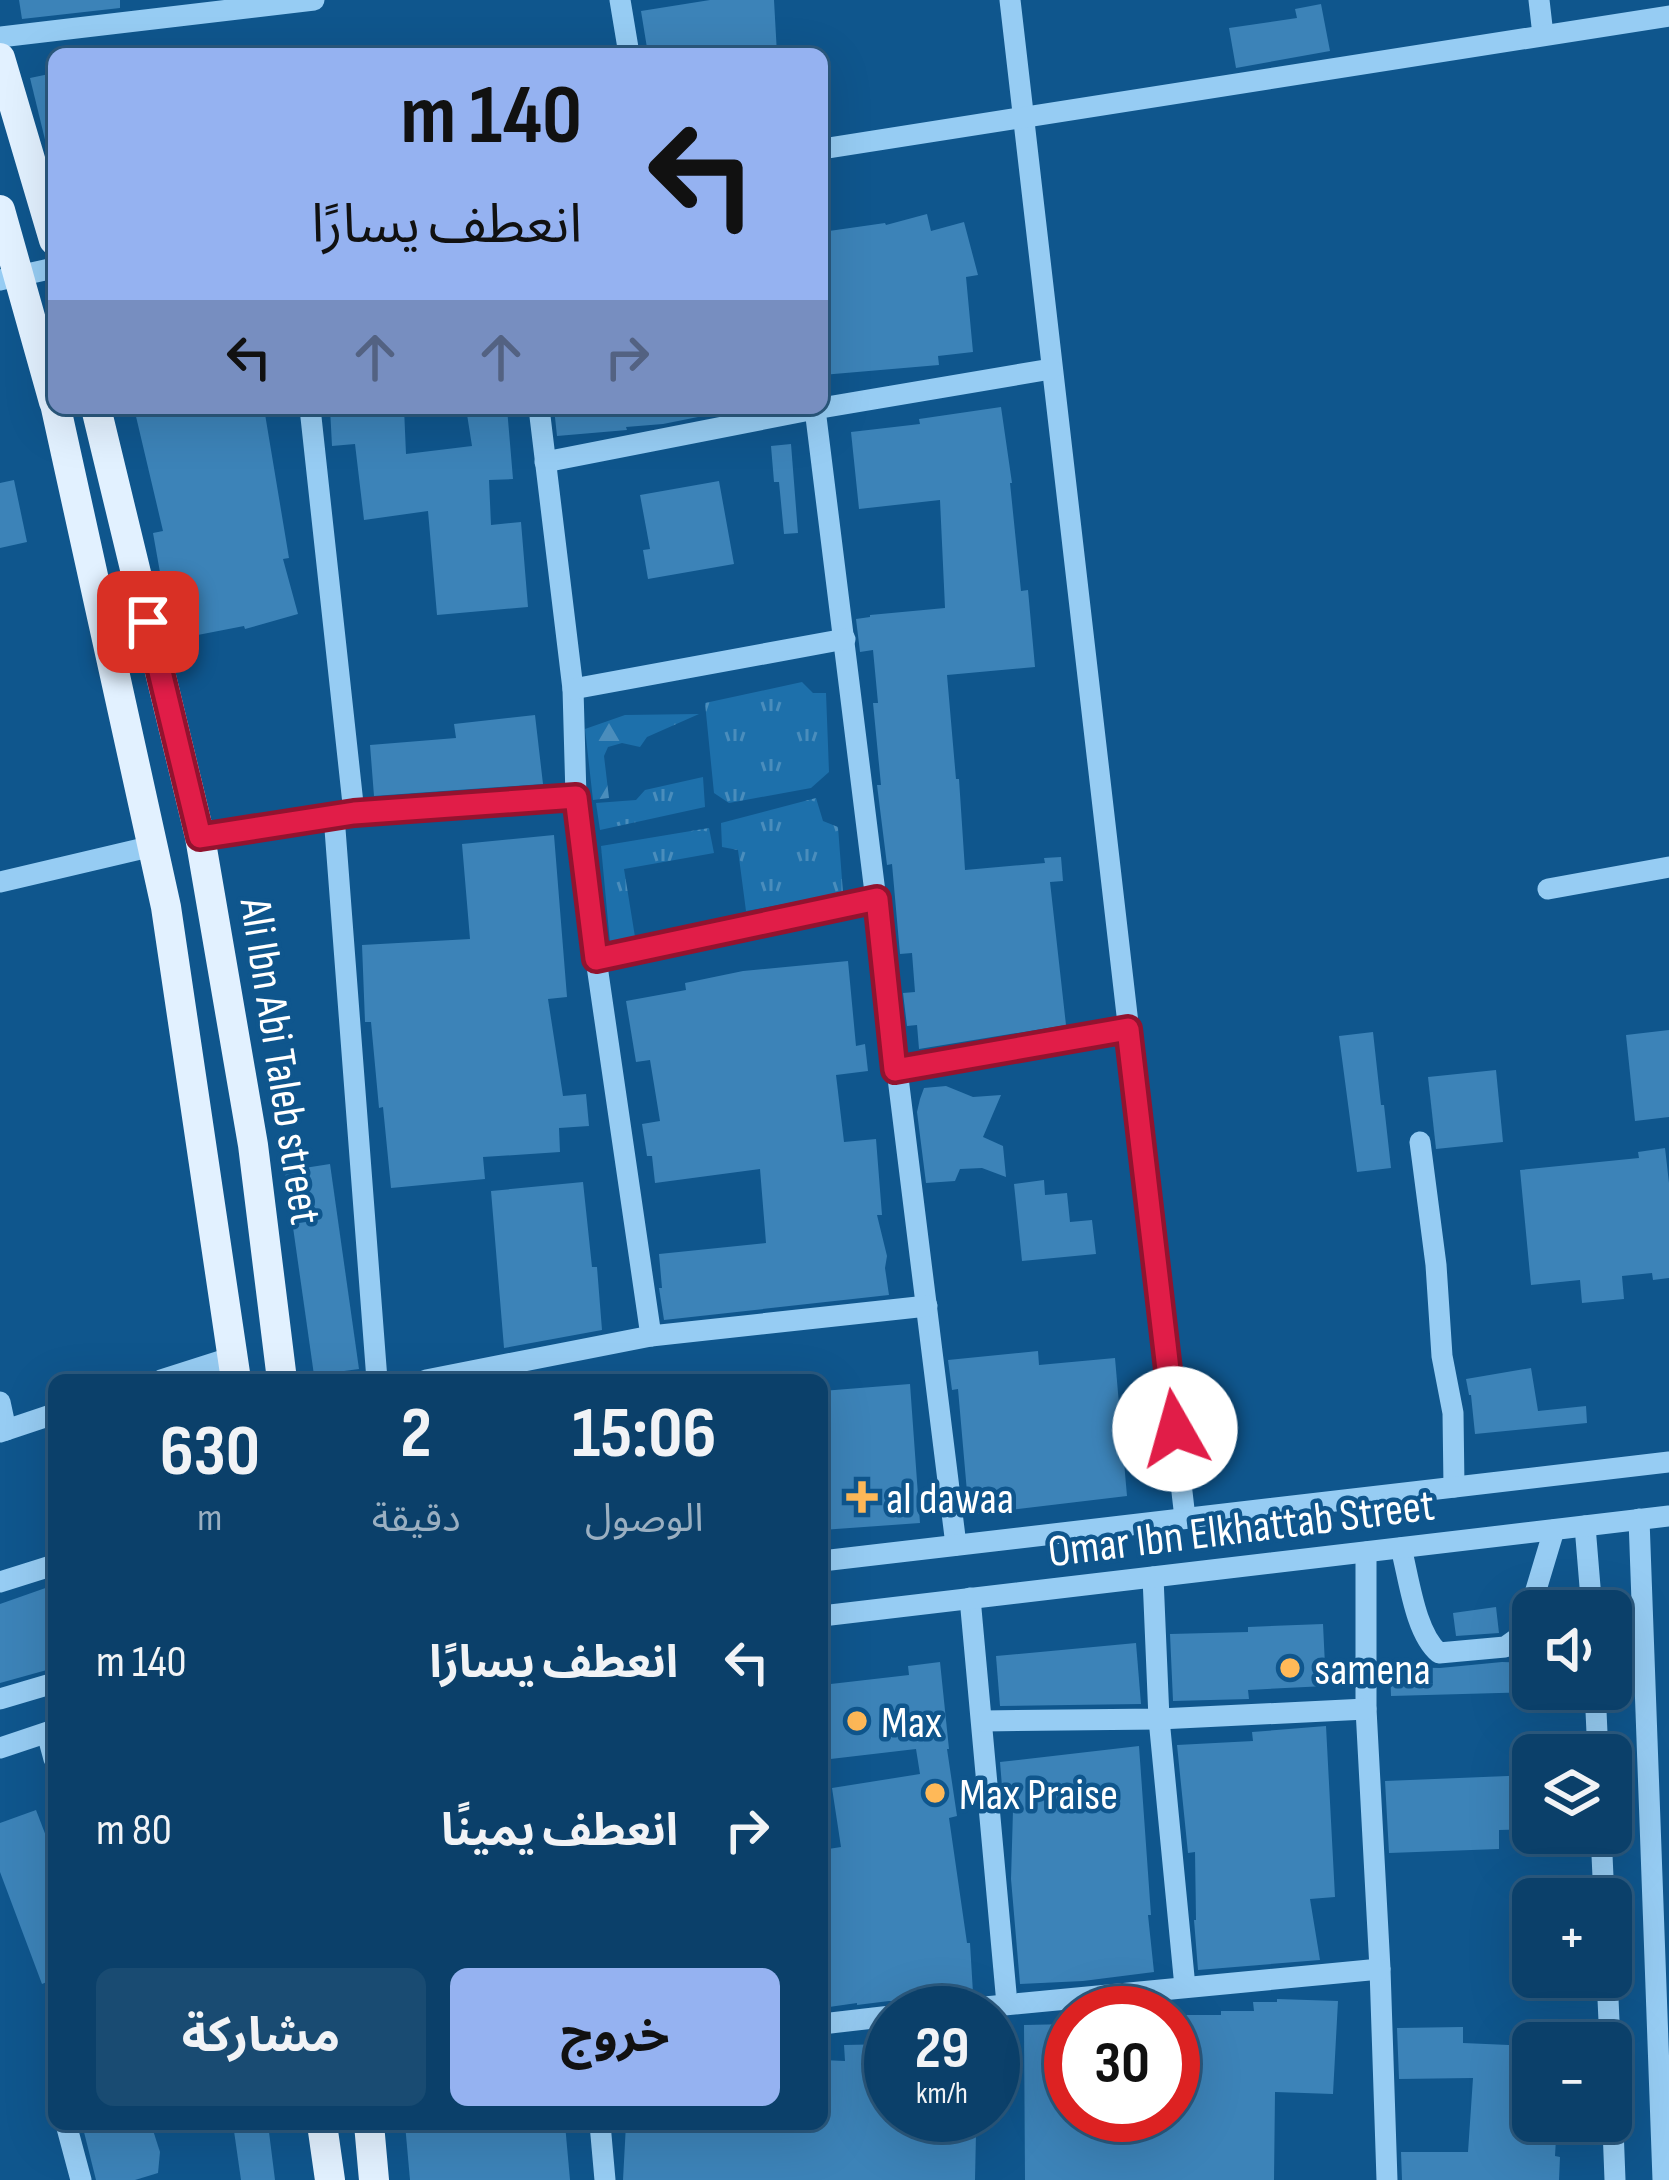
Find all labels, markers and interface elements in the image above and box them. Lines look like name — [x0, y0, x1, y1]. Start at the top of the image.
text: 140 m — [401, 66, 582, 167]
icon: left — [624, 96, 780, 252]
text: انعطف يسارًا — [311, 193, 582, 258]
icon: left — [216, 324, 282, 390]
icon: ahead — [342, 324, 408, 390]
icon: ahead — [468, 324, 534, 390]
icon: right — [594, 324, 660, 390]
pin — [97, 571, 199, 673]
icon: arrive — [115, 589, 181, 655]
street label: Ali Ibn Abi Taleb street — [226, 893, 332, 1228]
position arrow — [1112, 1366, 1238, 1492]
text: 2 — [400, 1391, 432, 1478]
text: 15:06 — [572, 1391, 716, 1478]
text: 630 — [160, 1409, 260, 1496]
place label: al dawaa — [886, 1472, 1014, 1527]
street label: Omar Ibn Elkhattab Street — [1045, 1479, 1438, 1580]
marker: al dawaa — [849, 1484, 875, 1510]
text: m — [197, 1495, 222, 1542]
text: دقيقة — [372, 1496, 461, 1543]
text: الوصول — [585, 1496, 704, 1543]
map controls — [1512, 1590, 1632, 2142]
button: sound — [1512, 1590, 1632, 1710]
icon: left — [714, 1629, 780, 1695]
text: 140 m — [96, 1635, 187, 1690]
text: انعطف يسارًا — [429, 1636, 678, 1691]
place label: samena — [1314, 1643, 1431, 1698]
marker: samena — [1277, 1655, 1303, 1681]
place label: Max — [881, 1696, 942, 1751]
marker: Max — [844, 1708, 870, 1734]
button: layers — [1512, 1734, 1632, 1854]
place label: Max Praise — [959, 1768, 1118, 1823]
marker: Max Praise — [922, 1780, 948, 1806]
icon: right — [714, 1797, 780, 1863]
text: 80 m — [96, 1803, 172, 1858]
text: انعطف يمينًا — [441, 1804, 678, 1859]
button: + — [1512, 1878, 1632, 1998]
button: مشاركة — [96, 1968, 426, 2106]
button: خروج — [450, 1968, 780, 2106]
speed limit sign: 30 — [1044, 1986, 1200, 2142]
text: 29 — [915, 2013, 969, 2085]
button: − — [1512, 2022, 1632, 2142]
text: km/h — [916, 2076, 968, 2112]

